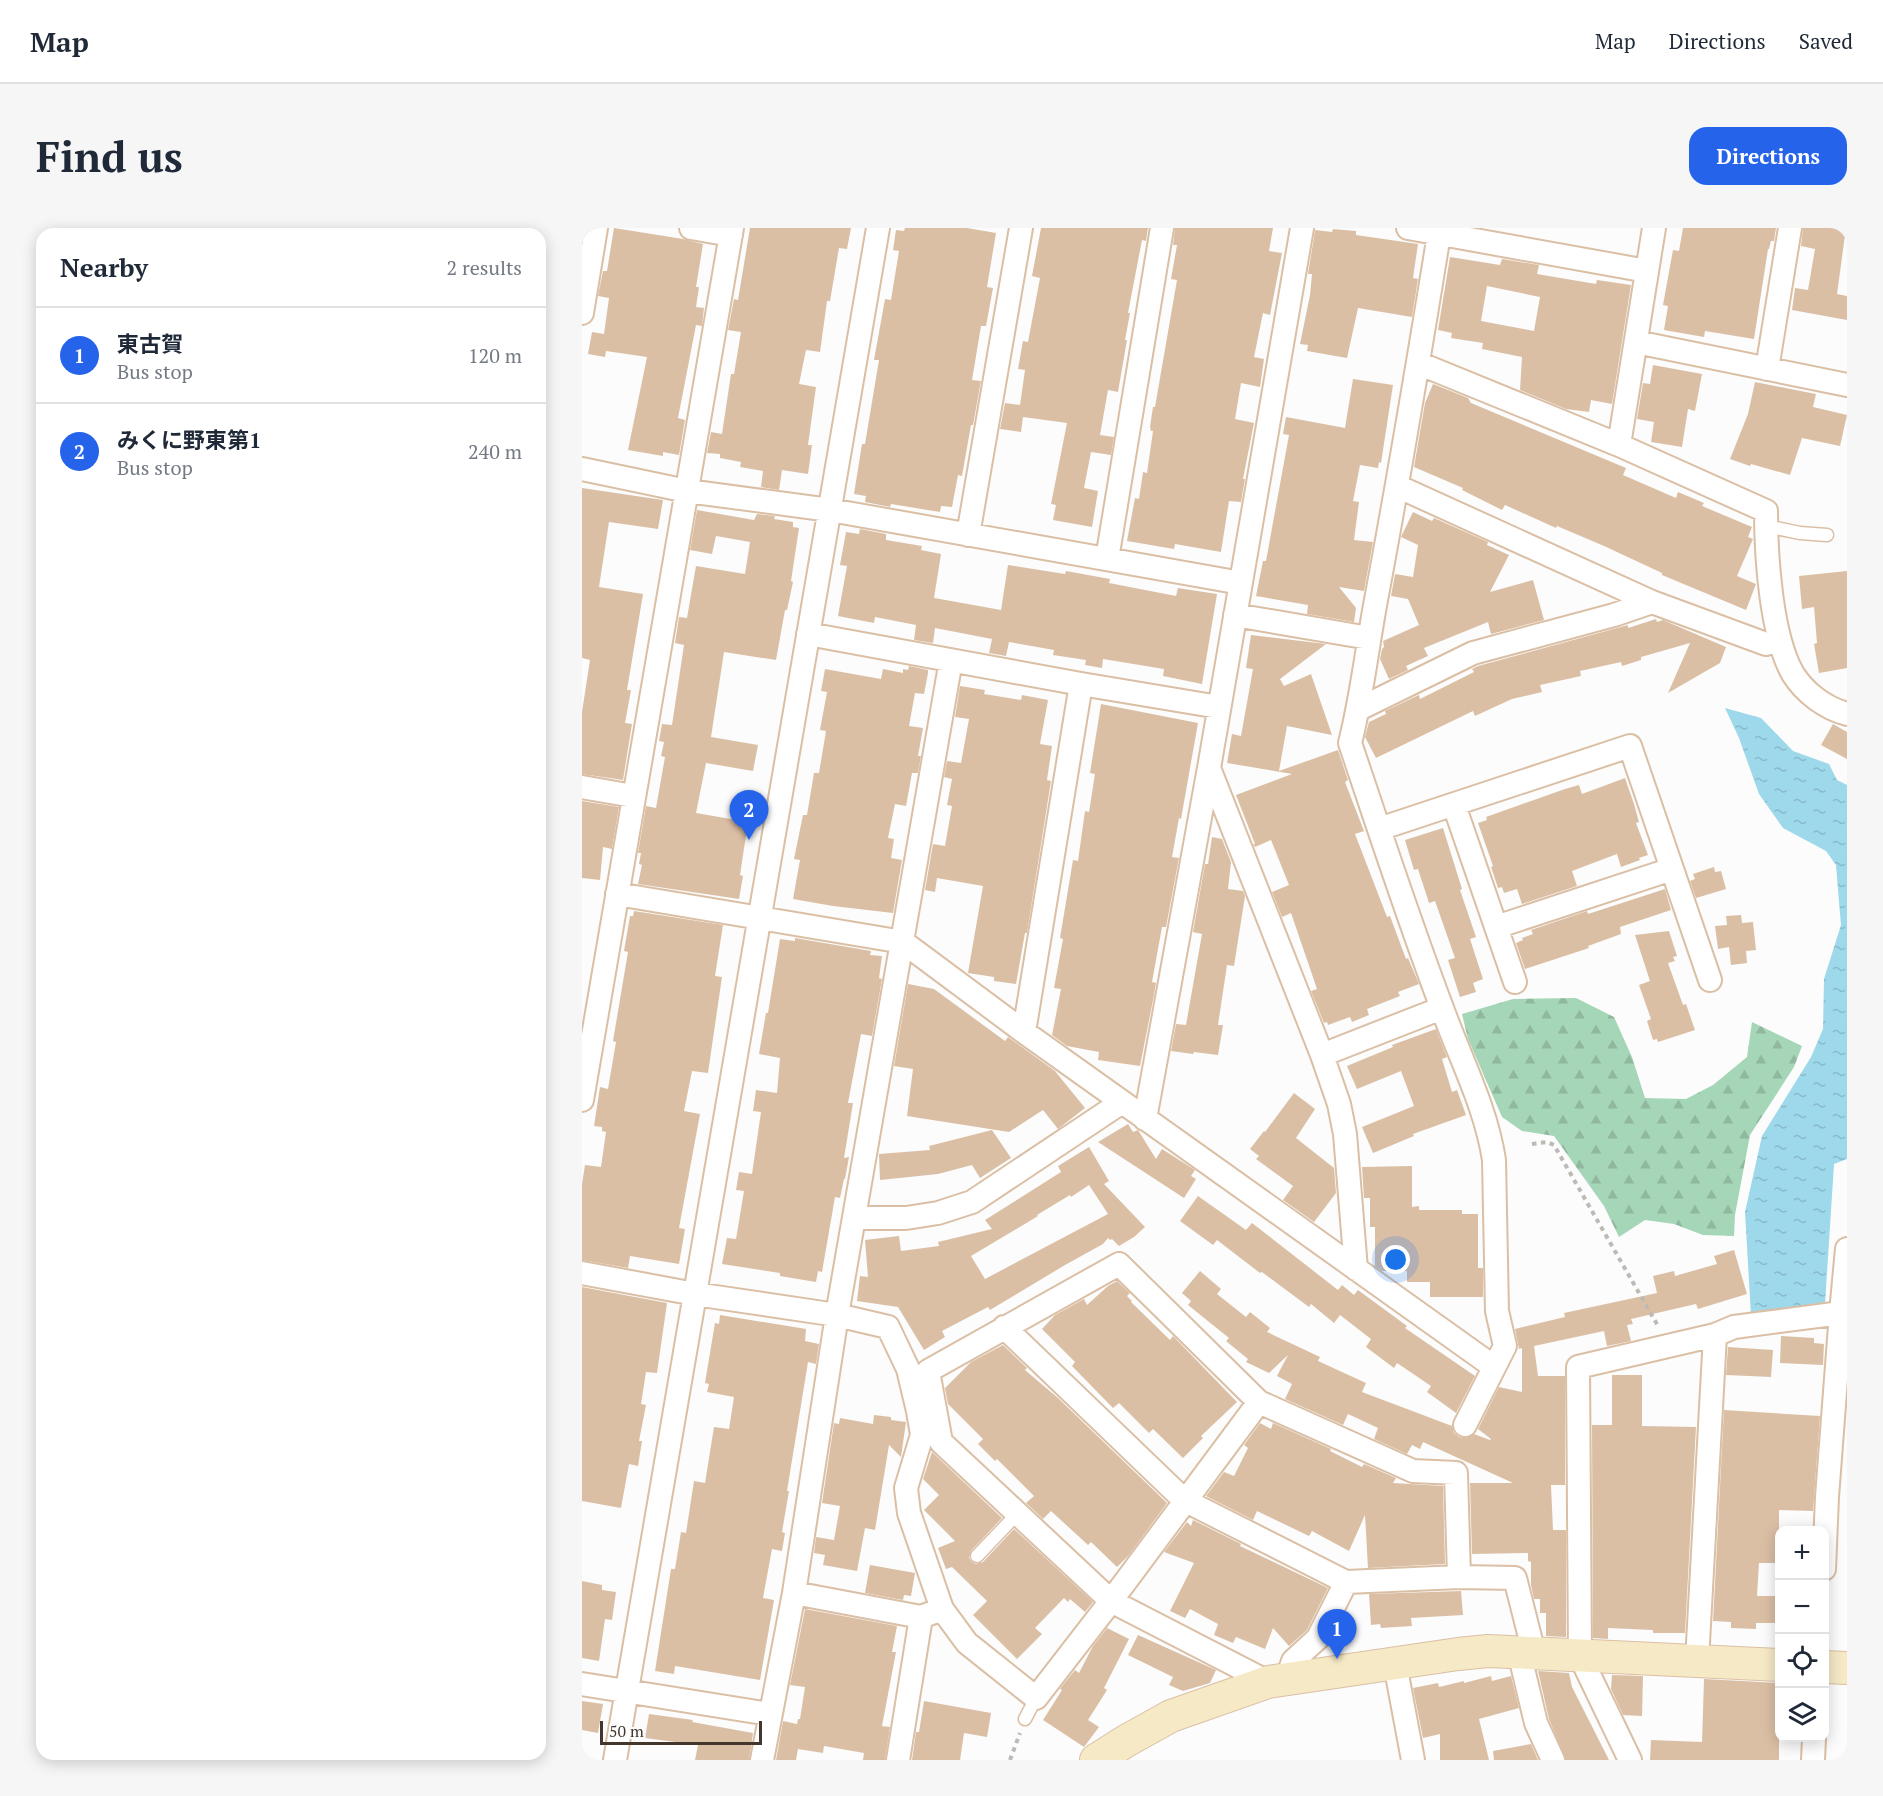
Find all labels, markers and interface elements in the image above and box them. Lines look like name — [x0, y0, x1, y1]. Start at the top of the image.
text: Map — [30, 23, 89, 60]
text: Map — [1595, 27, 1636, 55]
text: Directions — [1669, 27, 1766, 55]
text: Saved — [1799, 27, 1853, 55]
button: Directions — [1689, 127, 1847, 185]
text: Find us — [36, 128, 183, 184]
text: Nearby — [60, 250, 148, 284]
text: 2 results — [447, 254, 522, 281]
text: 東古賀 — [117, 329, 183, 358]
text: 1 — [74, 342, 85, 369]
text: 120 m — [468, 342, 522, 369]
text: Bus stop — [117, 358, 193, 385]
text: みくに野東第1 — [117, 425, 261, 454]
text: 2 — [74, 438, 85, 465]
text: 240 m — [468, 438, 522, 465]
text: Bus stop — [117, 454, 193, 481]
pin: 2 — [730, 790, 768, 840]
your location — [1381, 1245, 1410, 1274]
map controls — [1775, 1526, 1829, 1742]
button: + — [1775, 1526, 1829, 1580]
button: − — [1775, 1580, 1829, 1634]
pin: 1 — [1318, 1610, 1356, 1659]
button: locate — [1775, 1634, 1829, 1688]
button: layers — [1775, 1688, 1829, 1742]
scale bar — [600, 1718, 762, 1746]
text: 50 m — [609, 1720, 644, 1742]

